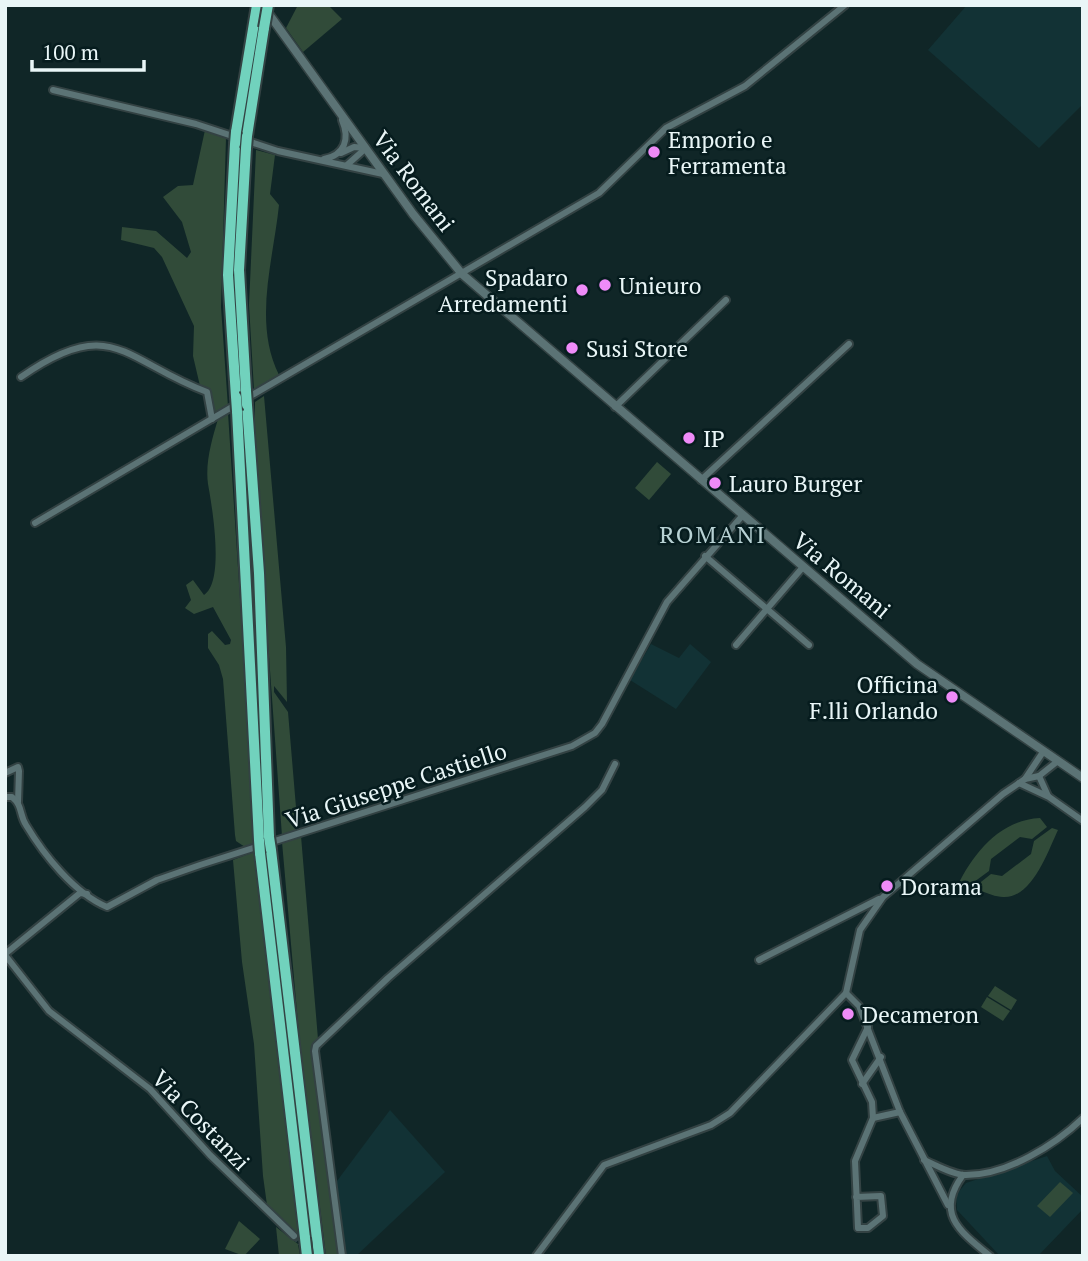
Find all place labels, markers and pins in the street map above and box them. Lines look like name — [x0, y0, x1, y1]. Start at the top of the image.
place label: Emporio e Ferramenta — [668, 124, 787, 181]
marker: Emporio e Ferramenta — [646, 144, 662, 160]
place label: Spadaro Arredamenti — [438, 262, 568, 319]
place label: Unieuro — [619, 270, 701, 301]
marker: Unieuro — [597, 277, 613, 293]
marker: Spadaro Arredamenti — [574, 282, 590, 298]
place label: Susi Store — [586, 333, 688, 364]
marker: Susi Store — [564, 340, 580, 356]
place label: IP — [703, 423, 725, 454]
marker: IP — [681, 430, 697, 446]
place label: Lauro Burger — [729, 468, 862, 499]
marker: Lauro Burger — [707, 475, 723, 491]
place label: Officina F.lli Orlando — [809, 669, 938, 726]
marker: Officina F.lli Orlando — [944, 689, 960, 705]
place label: Dorama — [901, 871, 982, 902]
marker: Dorama — [879, 878, 895, 894]
place label: Decameron — [862, 999, 979, 1030]
marker: Decameron — [840, 1006, 856, 1022]

